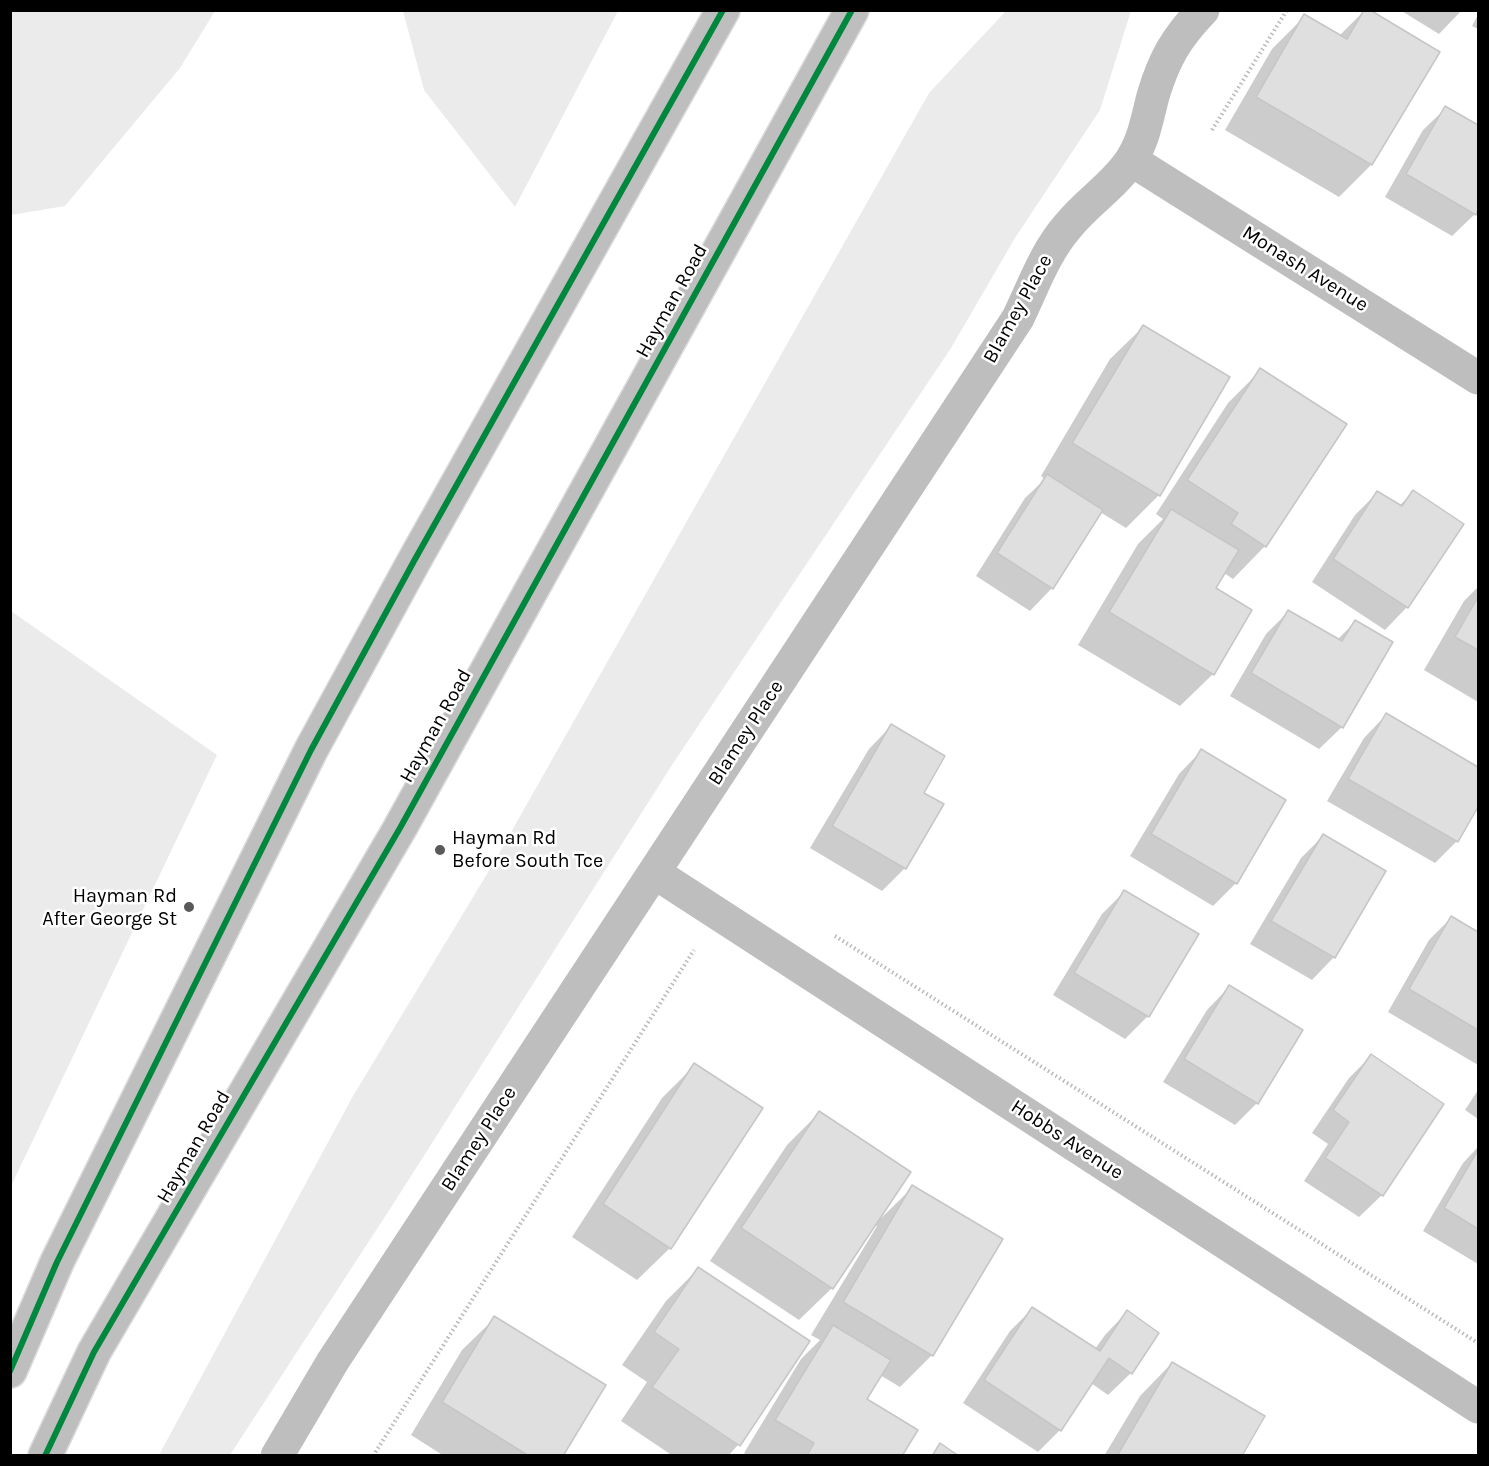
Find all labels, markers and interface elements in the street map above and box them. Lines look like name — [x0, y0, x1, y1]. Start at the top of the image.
street label: Monash Avenue — [1238, 221, 1372, 317]
street label: Hayman Road — [631, 240, 713, 362]
street label: Blamey Place — [978, 251, 1058, 367]
street label: Hayman Road — [395, 665, 477, 787]
street label: Blamey Place — [703, 676, 789, 790]
place label: Hayman Rd Before South Tce — [452, 826, 603, 873]
marker: Hayman Rd Before South Tce — [433, 843, 447, 857]
place label: Hayman Rd After George St — [42, 884, 177, 931]
marker: Hayman Rd After George St — [182, 900, 196, 914]
street label: Blamey Place — [436, 1082, 522, 1196]
street label: Hayman Road — [152, 1086, 236, 1208]
street label: Hobbs Avenue — [1006, 1095, 1128, 1185]

